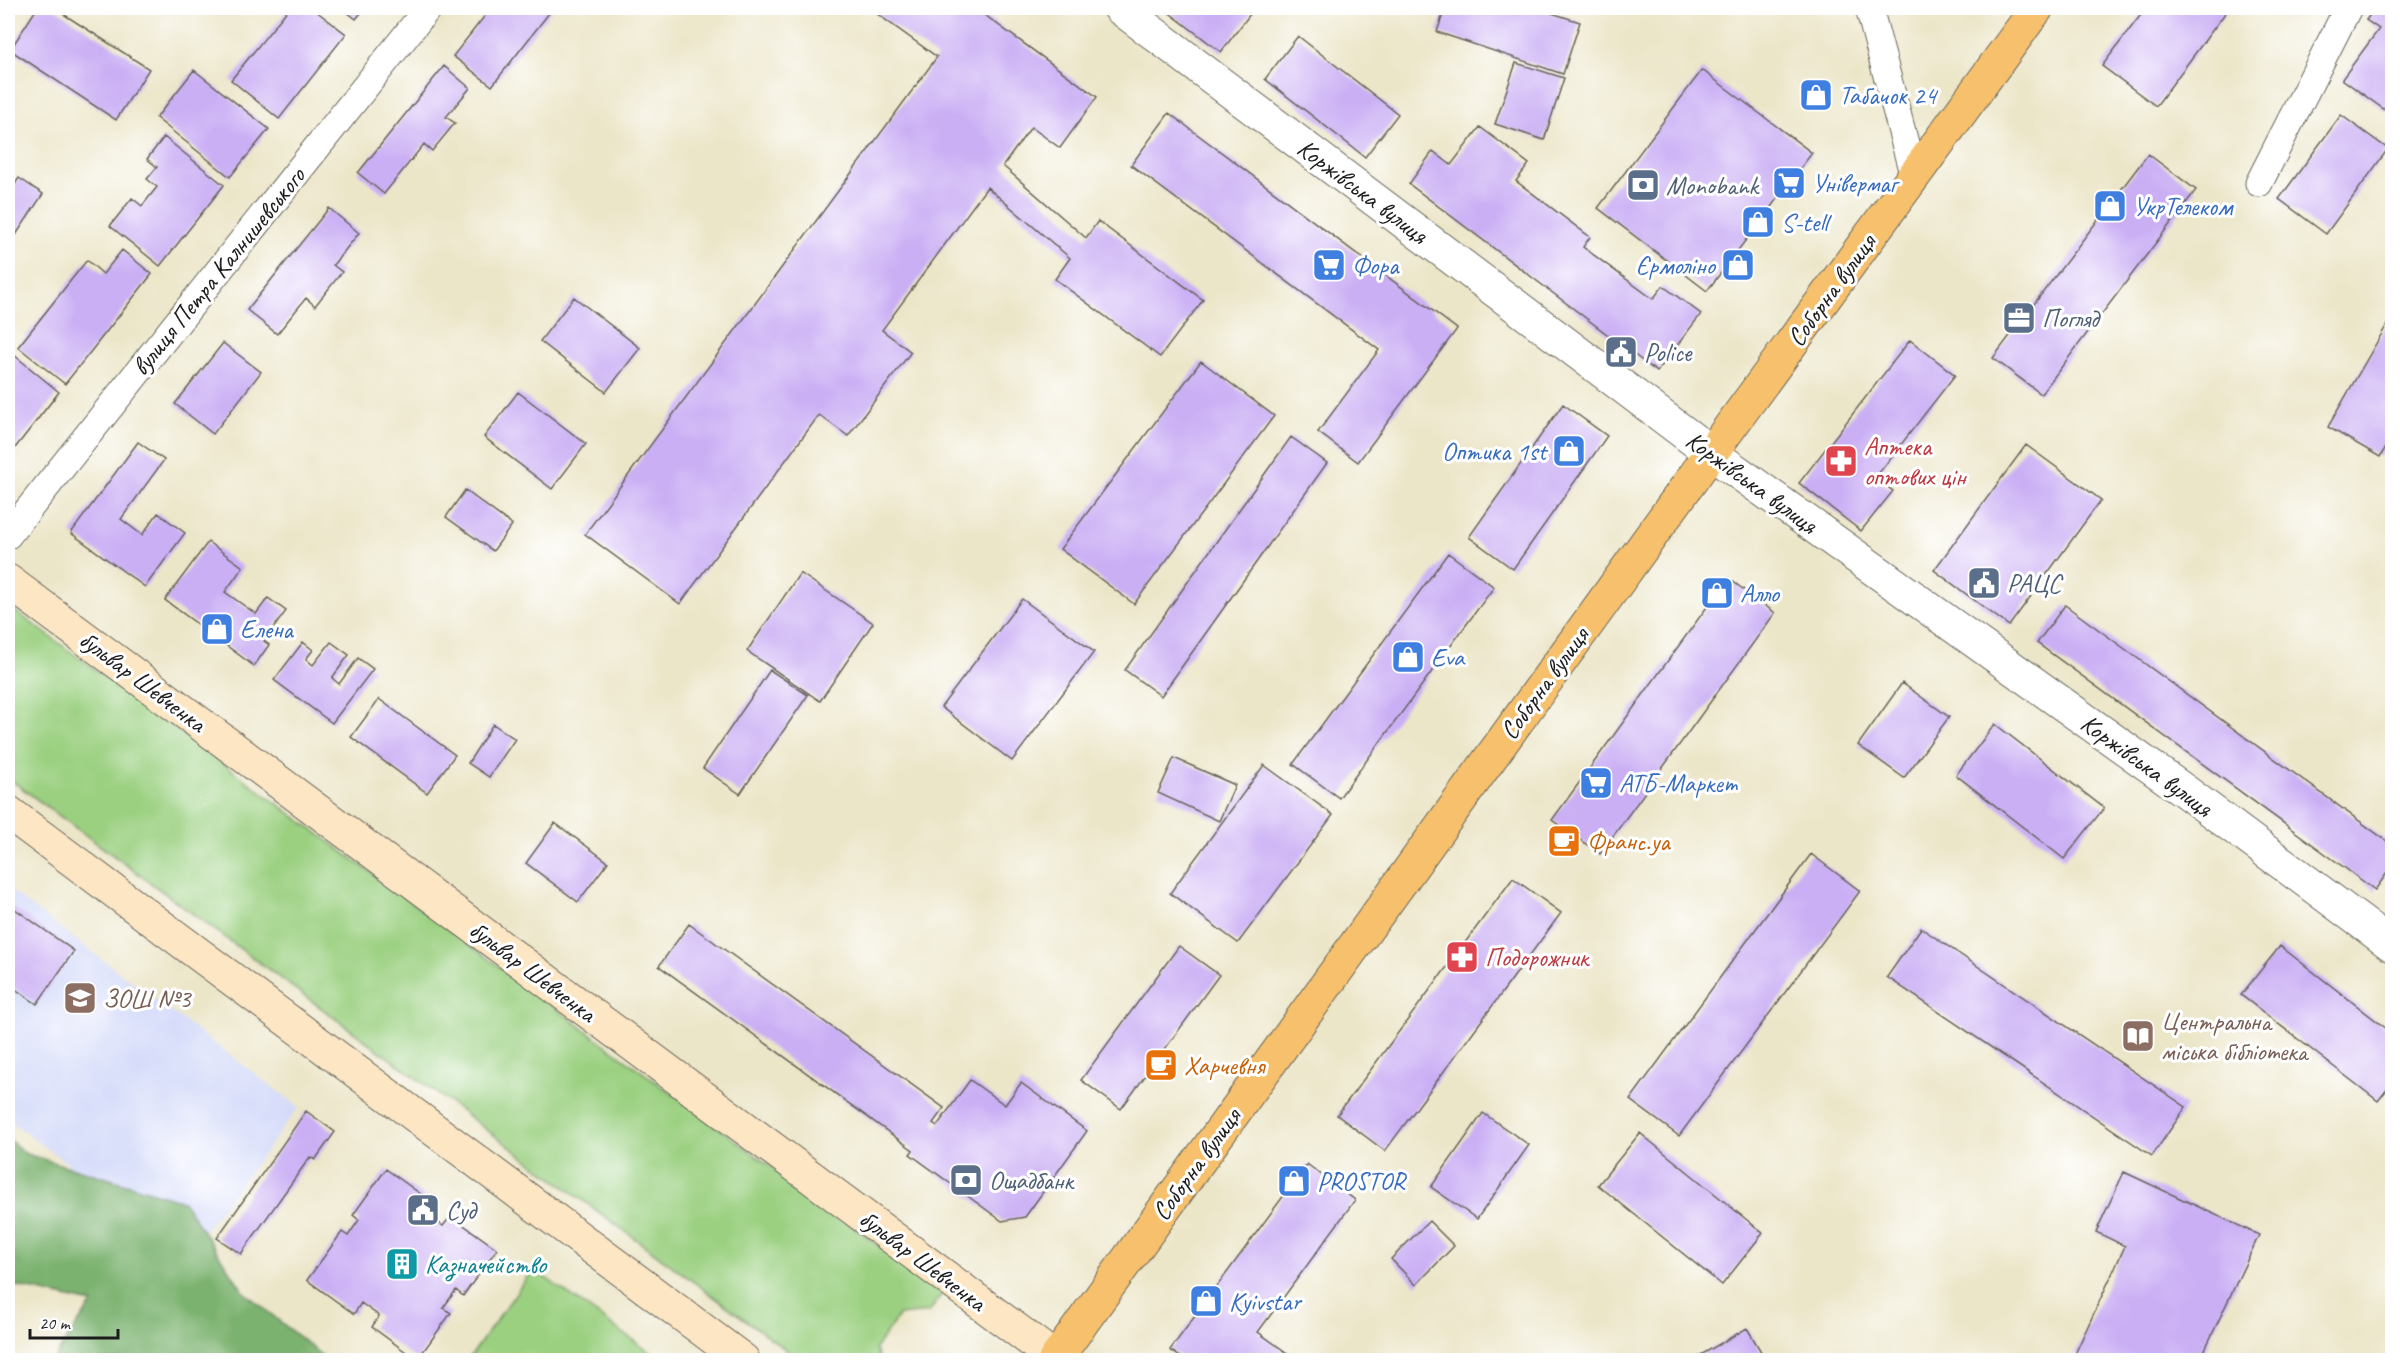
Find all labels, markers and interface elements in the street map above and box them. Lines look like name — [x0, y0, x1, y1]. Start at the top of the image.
shop icon: Табачок 24 — [1798, 77, 1834, 113]
place label: Табачок 24 — [1839, 79, 1939, 112]
street label: Коржівська вулиця — [1291, 132, 1436, 252]
street label: вулиця Петра Калнишевського — [124, 159, 314, 382]
supermarket icon: Універмаг — [1771, 165, 1807, 201]
bank icon: Monobank — [1625, 167, 1661, 203]
place label: Універмаг — [1812, 167, 1900, 200]
place label: Monobank — [1666, 169, 1760, 202]
shop icon: УкрТелеком — [2092, 188, 2128, 224]
place label: УкрТелеком — [2133, 190, 2234, 223]
shop icon: S-tell — [1740, 204, 1776, 240]
place label: S-tell — [1781, 206, 1833, 239]
street label: Соборна вулиця — [1780, 226, 1884, 353]
supermarket icon: Фора — [1311, 247, 1347, 283]
shop icon: Єрмоліно — [1720, 247, 1756, 283]
place label: Фора — [1352, 249, 1400, 282]
place label: Єрмоліно — [1636, 249, 1717, 282]
office icon: Погляд — [2001, 300, 2037, 336]
place label: Погляд — [2042, 302, 2101, 335]
public building icon: Police — [1603, 334, 1639, 370]
place label: Police — [1644, 336, 1693, 369]
street label: Коржівська вулиця — [1679, 423, 1825, 542]
place label: Аптека оптових цін — [1864, 430, 1967, 493]
shop icon: Оптика 1st — [1551, 433, 1587, 469]
place label: Оптика 1st — [1442, 435, 1548, 468]
pharmacy icon: Аптека оптових цін — [1823, 443, 1859, 479]
public building icon: РАЦС — [1966, 565, 2002, 601]
place label: РАЦС — [2007, 567, 2064, 600]
shop icon: Алло — [1699, 575, 1735, 611]
place label: Алло — [1740, 577, 1781, 610]
shop icon: Елена — [199, 611, 235, 647]
place label: Елена — [240, 613, 294, 646]
street label: Соборна вулиця — [1493, 619, 1597, 746]
street label: бульвар Шевченка — [73, 623, 214, 741]
shop icon: Eva — [1390, 639, 1426, 675]
place label: Eva — [1431, 641, 1466, 674]
street label: Коржівська вулиця — [2074, 706, 2220, 825]
supermarket icon: АТБ-Маркет — [1578, 765, 1614, 801]
place label: АТБ-Маркет — [1619, 767, 1739, 800]
cafe icon: Франс.уа — [1546, 823, 1582, 859]
place label: Франс.уа — [1587, 825, 1671, 858]
street label: бульвар Шевченка — [463, 913, 604, 1031]
pharmacy icon: Подорожник — [1444, 939, 1480, 975]
place label: Подорожник — [1485, 941, 1591, 974]
school or university icon: ЗОШ №3 — [62, 980, 98, 1016]
place label: ЗОШ №3 — [103, 982, 193, 1015]
place label: Центральна міська бібліотека — [2161, 1005, 2310, 1068]
library icon: Центральна міська бібліотека — [2120, 1018, 2156, 1054]
cafe icon: Харчевня — [1143, 1047, 1179, 1083]
place label: Харчевня — [1184, 1049, 1266, 1082]
street label: Соборна вулиця — [1145, 1100, 1249, 1227]
bank icon: Ощадбанк — [948, 1162, 984, 1198]
shop icon: PROSTOR — [1276, 1163, 1312, 1199]
place label: Ощадбанк — [989, 1164, 1075, 1197]
place label: PROSTOR — [1317, 1165, 1408, 1198]
public building icon: Суд — [405, 1192, 441, 1228]
place label: Суд — [446, 1194, 479, 1227]
street label: бульвар Шевченка — [853, 1202, 994, 1320]
building icon: Казначейство — [384, 1246, 420, 1282]
place label: Казначейство — [425, 1248, 548, 1282]
shop icon: Kyivstar — [1188, 1283, 1224, 1319]
place label: Kyivstar — [1229, 1285, 1302, 1318]
scale bar — [30, 1302, 118, 1340]
text: 20 m — [39, 1312, 72, 1334]

